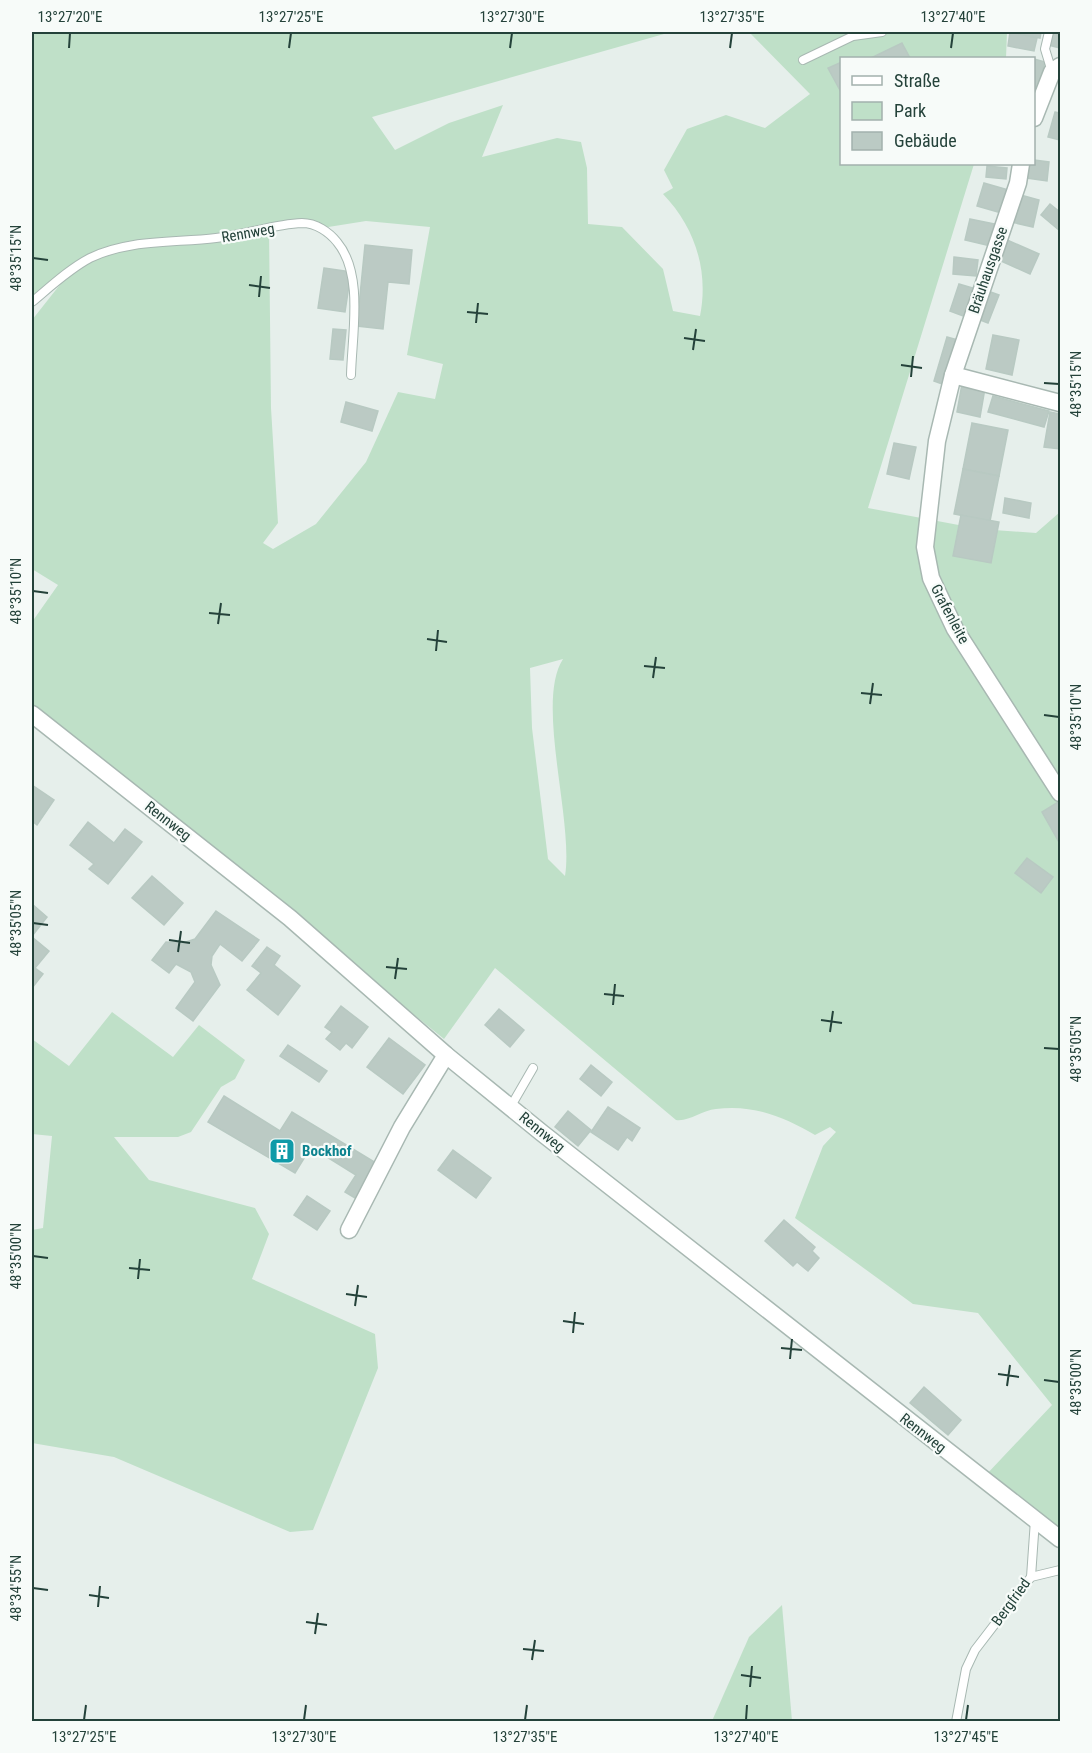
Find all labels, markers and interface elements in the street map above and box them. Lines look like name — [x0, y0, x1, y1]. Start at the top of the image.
text: 13°27'20"E — [38, 8, 102, 26]
text: 13°27'25"E — [259, 8, 323, 26]
text: 13°27'30"E — [480, 8, 544, 26]
text: 13°27'35"E — [700, 8, 764, 26]
text: 13°27'40"E — [921, 8, 985, 26]
legend — [840, 57, 1035, 165]
text: Straße — [894, 70, 940, 91]
text: Park — [894, 100, 926, 121]
text: Gebäude — [894, 130, 957, 151]
street label: Rennweg — [220, 219, 276, 247]
street label: Bräuhausgasse — [965, 224, 1011, 316]
text: 48°35'15"N — [7, 225, 25, 291]
text: 48°35'15"N — [1067, 351, 1085, 417]
text: 48°35'10"N — [7, 558, 25, 624]
street label: Grafenleite — [927, 581, 973, 647]
text: 48°35'10"N — [1067, 684, 1085, 750]
street label: Rennweg — [141, 797, 195, 845]
text: 48°35'05"N — [7, 890, 25, 956]
text: 48°35'05"N — [1067, 1016, 1085, 1082]
street label: Rennweg — [515, 1108, 569, 1156]
building icon: Bockhof — [267, 1136, 297, 1166]
place label: Bockhof — [302, 1142, 352, 1160]
text: 48°35'00"N — [7, 1223, 25, 1289]
text: 48°35'00"N — [1067, 1349, 1085, 1415]
street label: Rennweg — [896, 1409, 950, 1457]
text: 48°34'55"N — [7, 1555, 25, 1621]
street label: Bergfried — [988, 1575, 1034, 1629]
text: 13°27'25"E — [52, 1728, 116, 1746]
text: 13°27'30"E — [272, 1728, 336, 1746]
text: 13°27'35"E — [493, 1728, 557, 1746]
text: 13°27'40"E — [714, 1728, 778, 1746]
text: 13°27'45"E — [934, 1728, 998, 1746]

